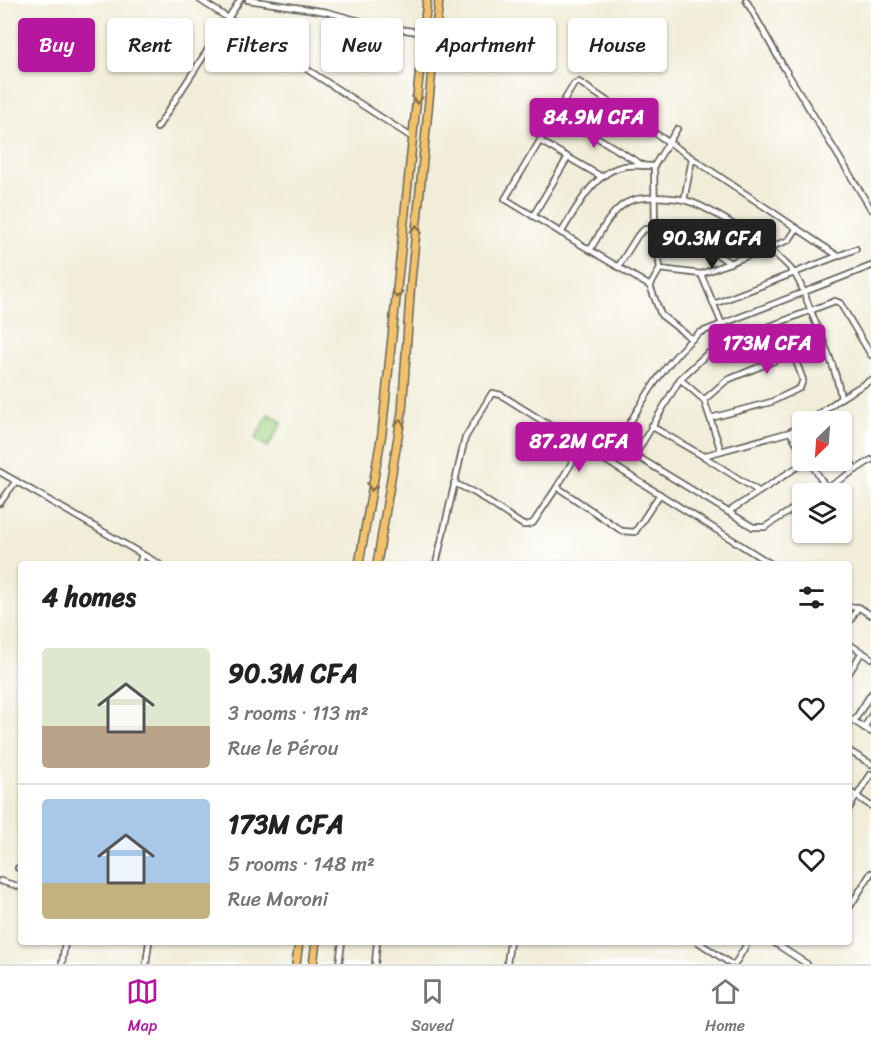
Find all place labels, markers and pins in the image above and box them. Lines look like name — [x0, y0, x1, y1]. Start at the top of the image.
pin: 84.9M CFA — [525, 98, 663, 149]
pin: 90.3M CFA — [643, 219, 781, 270]
pin: 173M CFA — [705, 324, 829, 375]
pin: 87.2M CFA — [510, 422, 648, 473]

